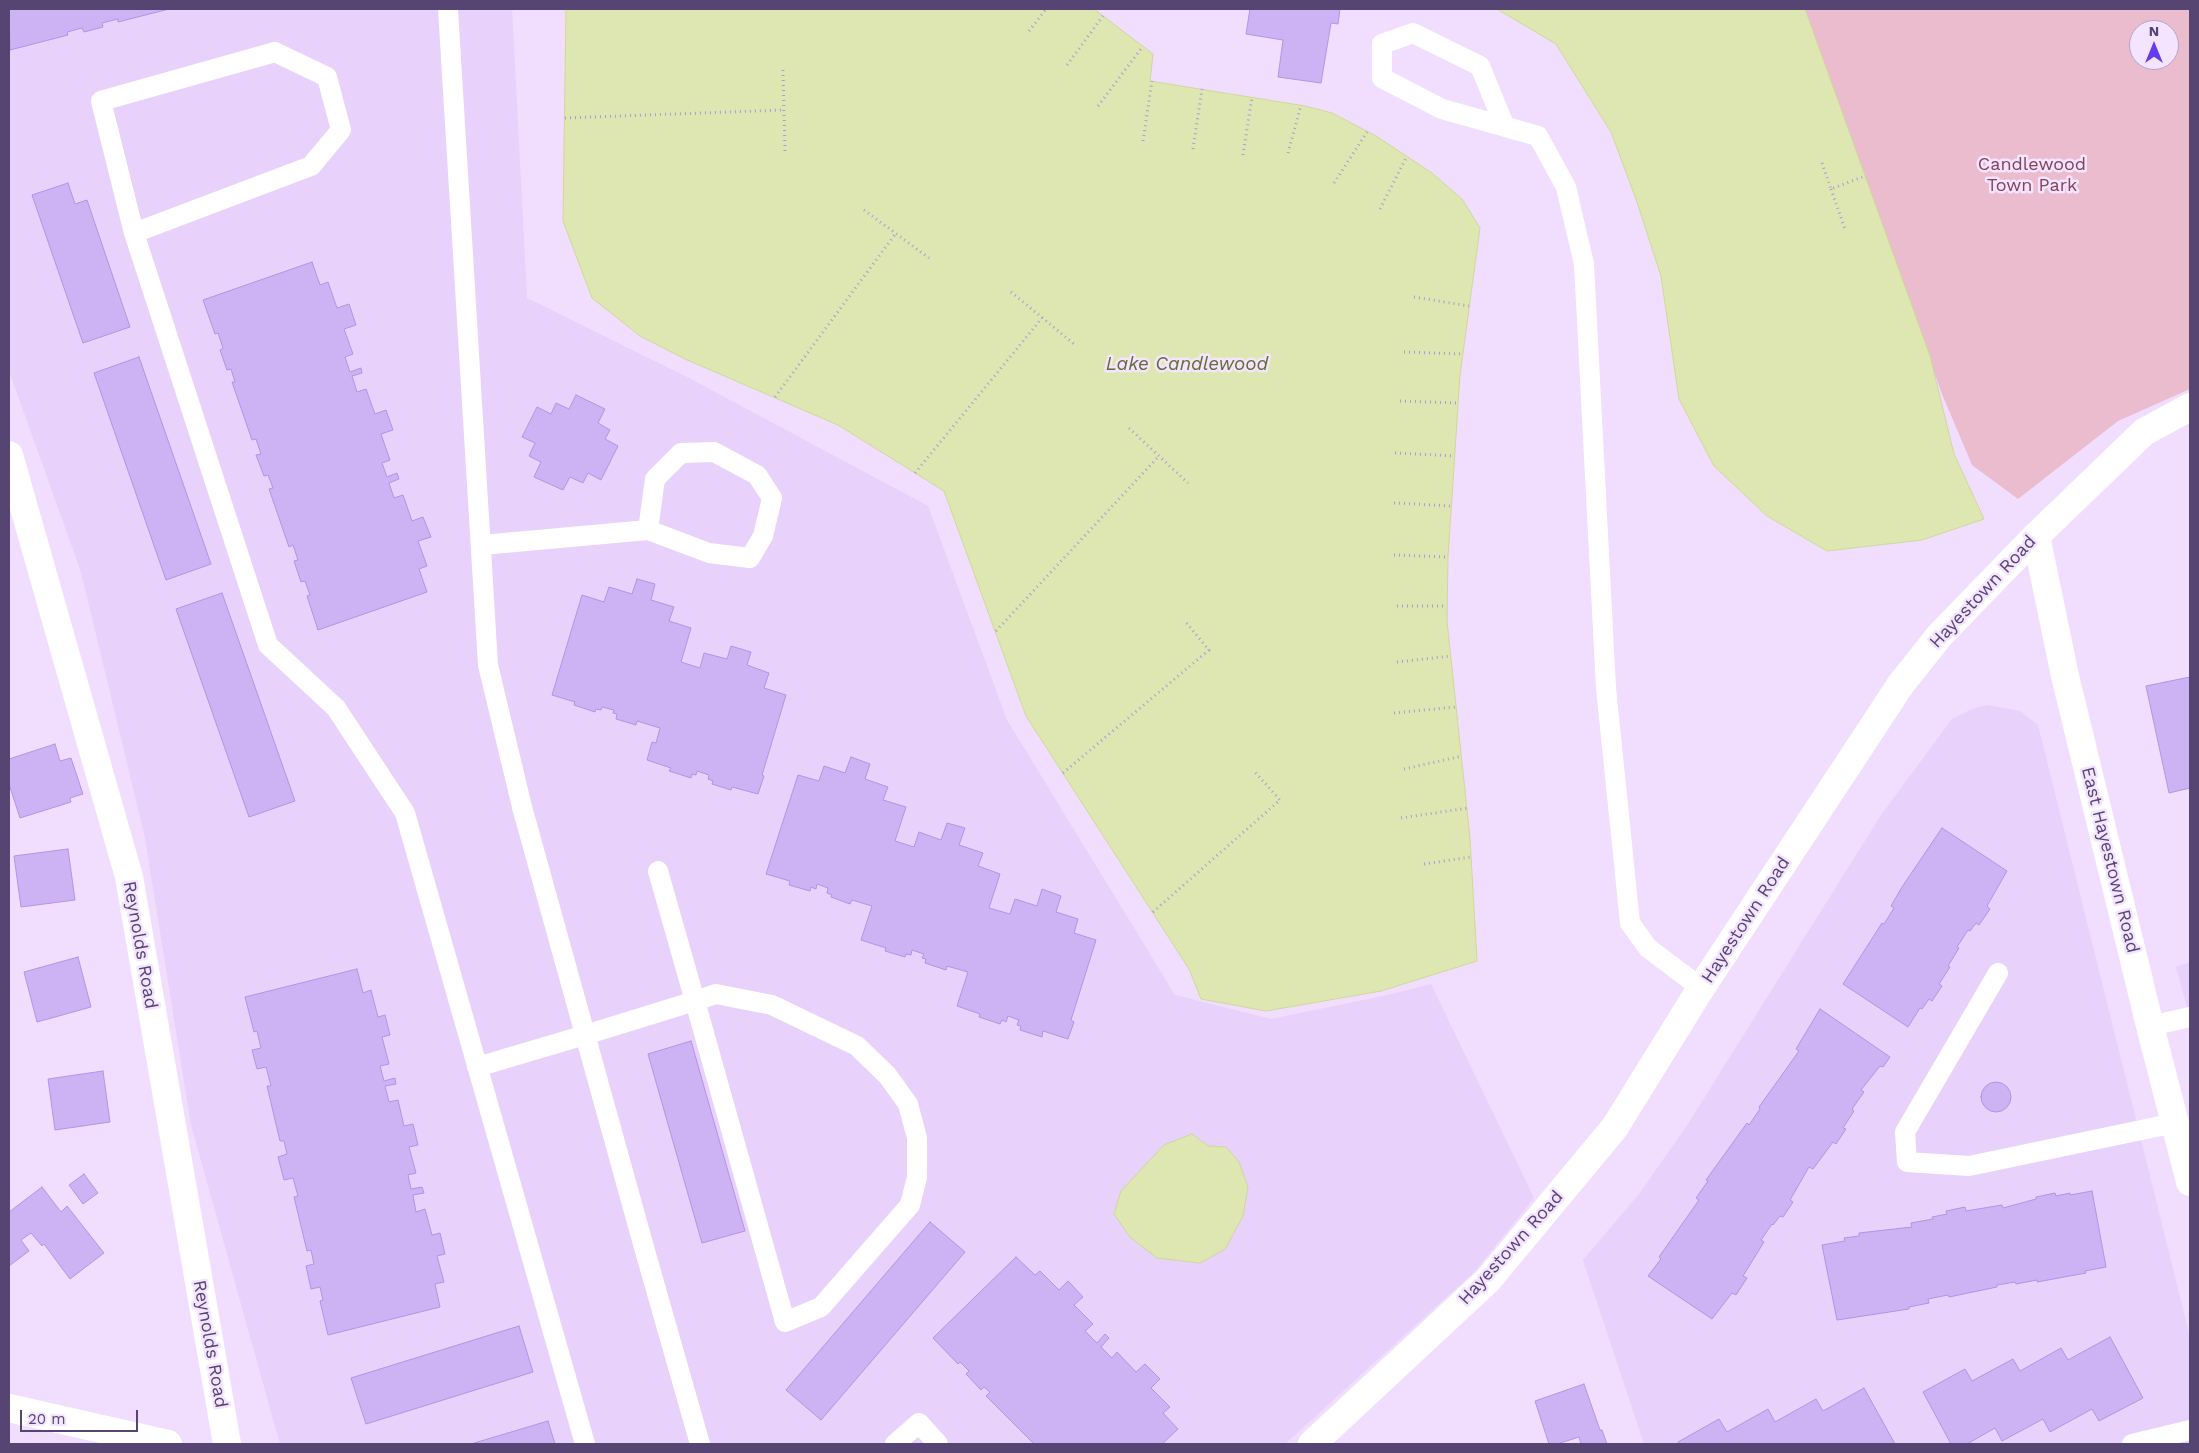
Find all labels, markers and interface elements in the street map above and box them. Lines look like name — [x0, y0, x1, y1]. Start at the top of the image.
north arrow — [2129, 20, 2179, 70]
text: N — [2149, 23, 2159, 39]
park label: Candlewood Town Park — [1978, 154, 2086, 196]
water label: Lake Candlewood — [1106, 353, 1268, 375]
street label: Hayestown Road — [1925, 531, 2041, 653]
street label: East Hayestown Road — [2076, 765, 2144, 955]
street label: Hayestown Road — [1697, 853, 1795, 987]
street label: Reynolds Road — [118, 880, 162, 1010]
street label: Hayestown Road — [1454, 1186, 1568, 1310]
street label: Reynolds Road — [188, 1279, 232, 1409]
scale bar — [22, 1400, 140, 1432]
text: 20 m — [28, 1410, 66, 1428]

